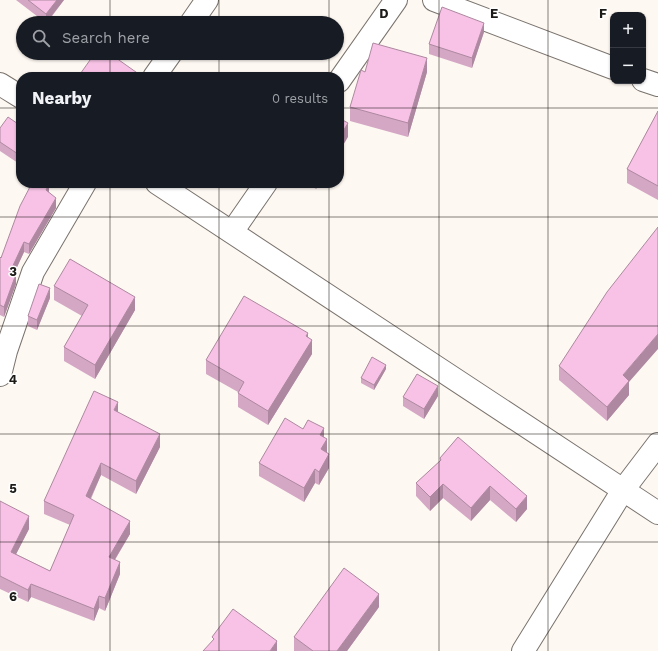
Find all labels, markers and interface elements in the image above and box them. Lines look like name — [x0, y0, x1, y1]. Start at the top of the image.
text: D — [379, 6, 389, 21]
text: E — [490, 6, 498, 21]
text: F — [599, 6, 607, 21]
map controls — [610, 12, 646, 84]
button: + — [610, 12, 646, 48]
search box — [16, 16, 344, 60]
icon: search — [30, 27, 52, 49]
text: Search here — [62, 29, 150, 47]
button: − — [610, 48, 646, 84]
text: Nearby — [32, 88, 91, 108]
text: 0 results — [272, 91, 328, 106]
text: 3 — [9, 264, 17, 279]
text: 4 — [9, 372, 18, 387]
text: 5 — [9, 481, 17, 496]
text: 6 — [9, 589, 17, 604]

